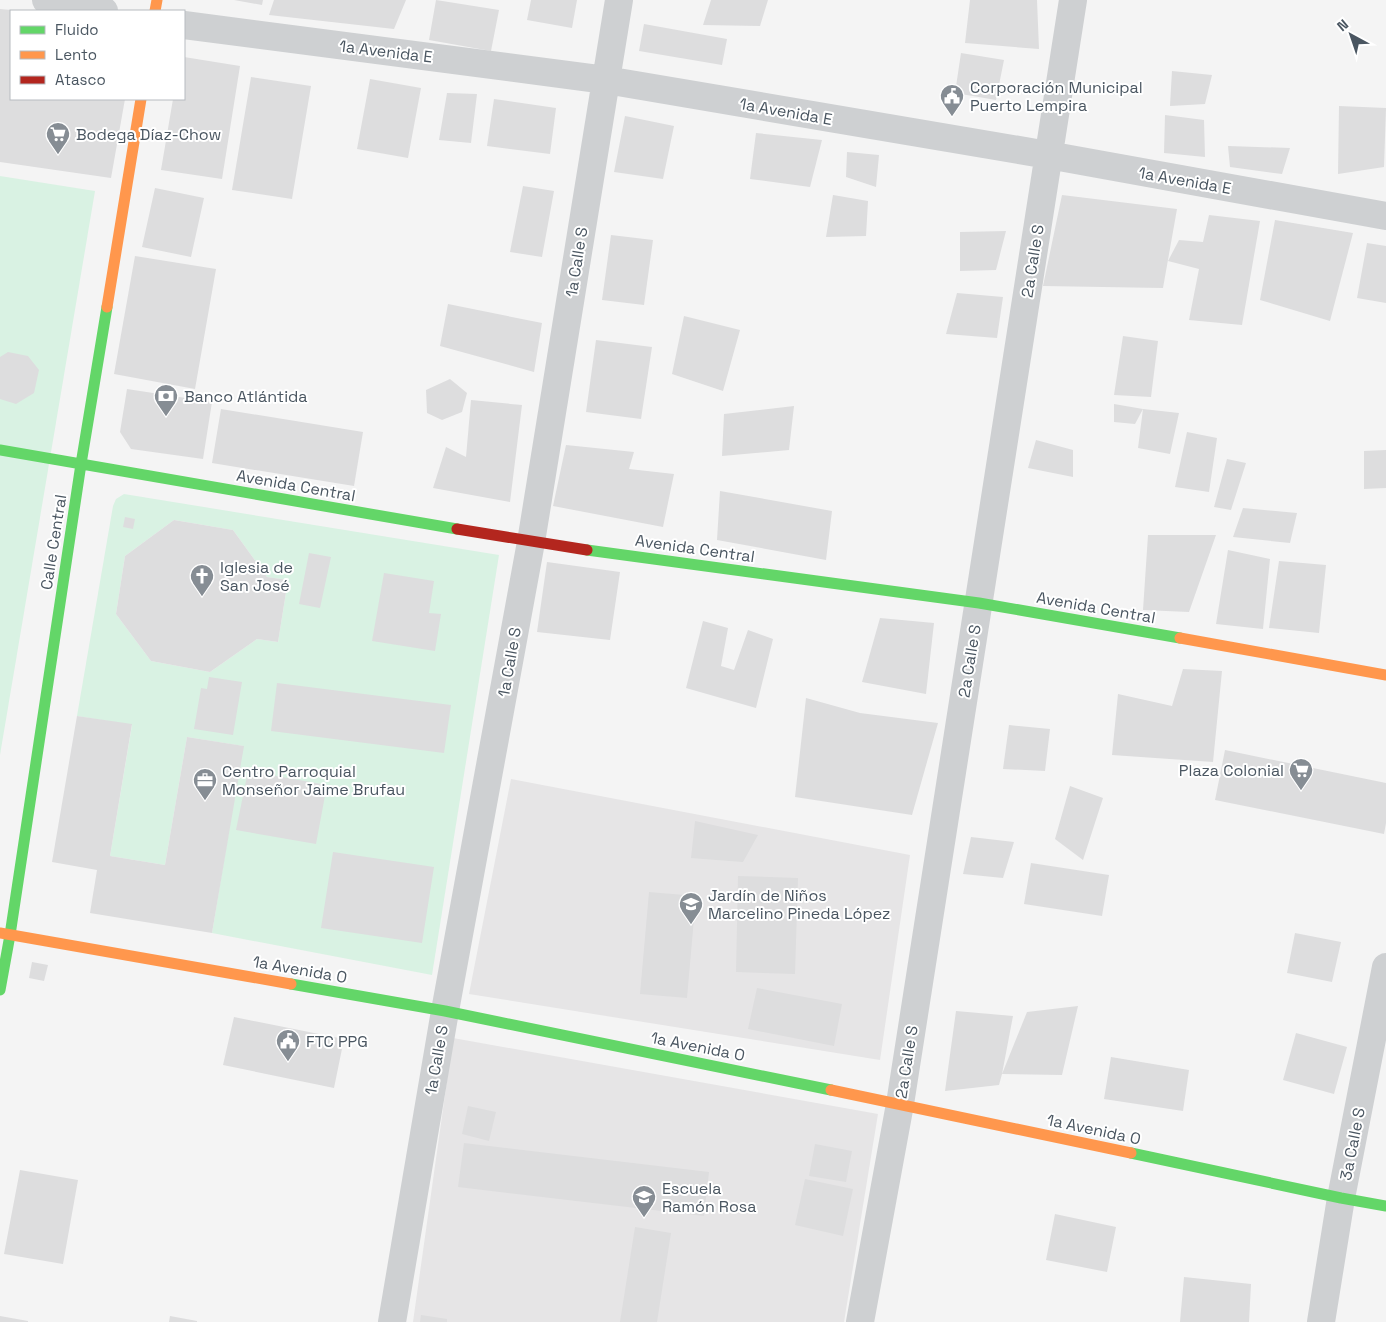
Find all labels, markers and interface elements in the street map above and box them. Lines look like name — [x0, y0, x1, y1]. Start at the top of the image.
legend — [10, 10, 185, 100]
north arrow — [1326, 10, 1376, 60]
text: N — [1333, 15, 1352, 35]
text: Fluido — [55, 20, 99, 39]
street label: 1a Avenida E — [338, 35, 434, 68]
text: Lento — [55, 45, 97, 64]
text: Atasco — [55, 70, 106, 89]
place label: Corporación Municipal Puerto Lempira — [970, 77, 1143, 116]
public building icon: Corporación Municipal Puerto Lempira — [939, 83, 965, 117]
street label: 1a Avenida E — [738, 93, 834, 130]
supermarket icon: Bodega Díaz-Chow — [45, 121, 71, 155]
place label: Bodega Díaz-Chow — [76, 124, 221, 145]
street label: 1a Avenida E — [1137, 162, 1233, 199]
street label: 2a Calle S — [1016, 223, 1049, 299]
street label: 1a Calle S — [561, 225, 592, 299]
bank icon: Banco Atlántida — [153, 383, 179, 417]
place label: Banco Atlántida — [184, 386, 308, 407]
street label: Avenida Central — [235, 465, 357, 506]
street label: Calle Central — [36, 493, 71, 591]
street label: Avenida Central — [634, 530, 756, 567]
place label: Iglesia de San José — [220, 557, 293, 596]
church icon: Iglesia de San José — [189, 563, 215, 597]
street label: Avenida Central — [1035, 587, 1157, 628]
street label: 2a Calle S — [953, 623, 986, 699]
street label: 1a Calle S — [493, 625, 526, 699]
supermarket icon: Plaza Colonial — [1288, 757, 1314, 791]
place label: Plaza Colonial — [1179, 760, 1284, 781]
place label: Centro Parroquial Monseñor Jaime Brufau — [222, 761, 405, 800]
office icon: Centro Parroquial Monseñor Jaime Brufau — [192, 767, 218, 801]
place label: Jardín de Niños Marcelino Pineda López — [708, 885, 890, 924]
school or university icon: Jardín de Niños Marcelino Pineda López — [678, 891, 704, 925]
street label: 1a Avenida O — [251, 951, 349, 988]
street label: 1a Calle S — [420, 1023, 453, 1097]
street label: 2a Calle S — [890, 1024, 923, 1100]
street label: 1a Avenida O — [649, 1027, 747, 1066]
public building icon: FTC PPG — [275, 1028, 301, 1062]
place label: FTC PPG — [306, 1031, 368, 1052]
street label: 3a Calle S — [1335, 1106, 1370, 1182]
street label: 1a Avenida O — [1045, 1109, 1143, 1150]
place label: Escuela Ramón Rosa — [662, 1178, 756, 1217]
school or university icon: Escuela Ramón Rosa — [631, 1184, 657, 1218]

